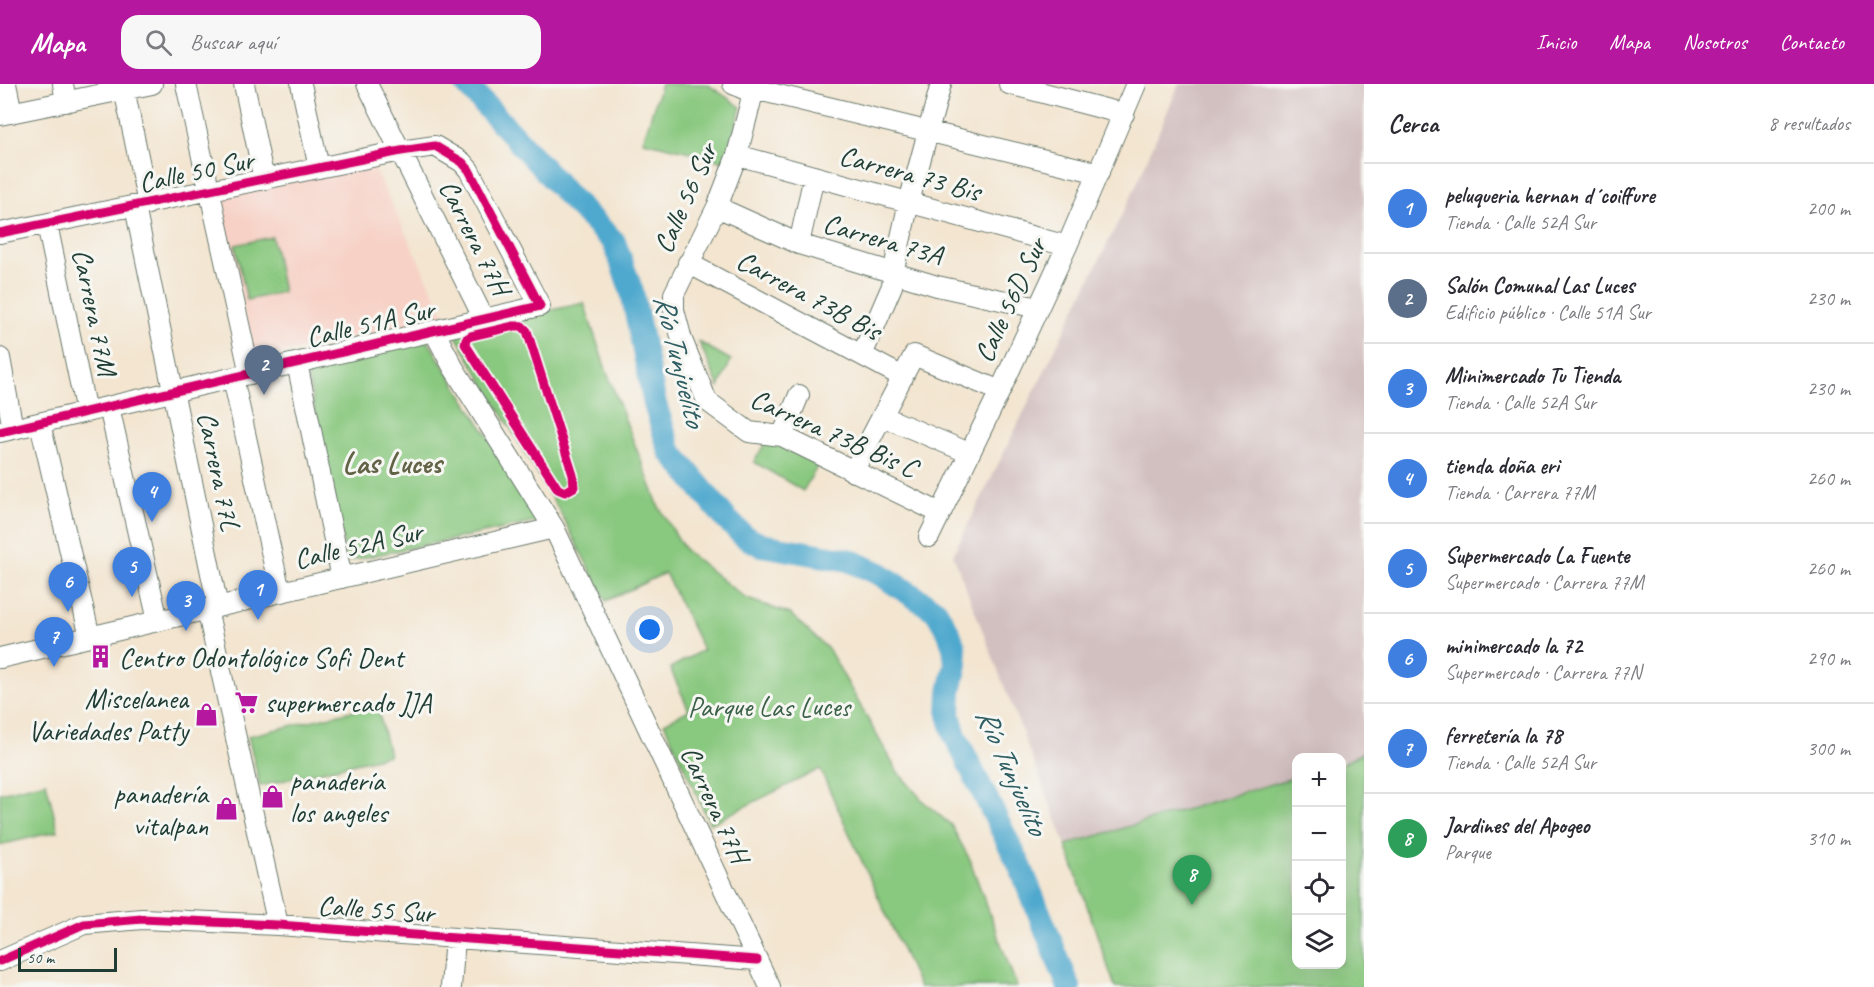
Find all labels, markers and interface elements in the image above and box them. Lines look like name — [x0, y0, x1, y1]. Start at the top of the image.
search box — [121, 15, 541, 69]
text: Mapa — [30, 25, 85, 60]
icon: search — [142, 26, 175, 59]
text: Buscar aquí — [190, 28, 276, 56]
text: Inicio — [1536, 29, 1576, 55]
text: Mapa — [1609, 29, 1650, 55]
text: Nosotros — [1683, 29, 1747, 55]
text: Contacto — [1780, 29, 1844, 55]
text: Cerca — [1388, 107, 1438, 140]
text: 8 resultados — [1768, 111, 1850, 136]
street label: Calle 56 Sur — [645, 135, 726, 258]
street label: Carrera 73 Bis — [836, 137, 987, 209]
street label: Calle 50 Sur — [135, 141, 259, 200]
street label: Carrera 77H — [431, 174, 521, 304]
text: peluqueria hernan d´coiffure — [1445, 182, 1655, 210]
text: 1 — [1403, 196, 1412, 221]
text: 200 m — [1807, 196, 1850, 221]
street label: Carrera 73A — [819, 205, 948, 273]
text: Tienda · Calle 52A Sur — [1445, 210, 1596, 235]
street label: Calle 56D Sur — [966, 230, 1055, 368]
street label: Carrera 73B Bis — [731, 242, 889, 349]
street label: Carrera 77M — [65, 246, 126, 381]
text: Salón Comunal Las Luces — [1445, 272, 1634, 300]
text: 2 — [1403, 286, 1412, 311]
text: 230 m — [1807, 286, 1850, 311]
water label: Río Tunjuelito — [645, 290, 715, 433]
street label: Calle 51A Sur — [303, 291, 440, 355]
text: Edificio público · Calle 51A Sur — [1445, 300, 1651, 325]
pin: 2 — [244, 346, 284, 395]
text: Minimercado Tu Tienda — [1445, 362, 1620, 390]
text: 3 — [1403, 376, 1412, 401]
text: 230 m — [1807, 376, 1850, 401]
street label: Carrera 73B Bis C — [745, 381, 926, 487]
text: Tienda · Calle 52A Sur — [1445, 390, 1596, 415]
street label: Carrera 77L — [189, 409, 249, 534]
district label: Las Luces — [342, 444, 445, 482]
text: tienda doña eri — [1445, 452, 1559, 480]
text: 4 — [1403, 466, 1412, 491]
text: 260 m — [1807, 466, 1850, 491]
pin: 4 — [132, 472, 172, 522]
text: Tienda · Carrera 77M — [1445, 480, 1595, 505]
street label: Calle 52A Sur — [291, 513, 428, 577]
text: Supermercado La Fuente — [1445, 542, 1629, 570]
pin: 5 — [112, 548, 152, 597]
text: 5 — [1403, 556, 1412, 581]
text: 260 m — [1807, 556, 1850, 581]
pin: 6 — [48, 562, 88, 612]
pin: 1 — [238, 570, 278, 620]
text: Supermercado · Carrera 77M — [1445, 570, 1644, 595]
pin: 3 — [166, 582, 206, 631]
your location — [635, 615, 664, 644]
pin: 7 — [34, 618, 74, 667]
text: minimercado la 72 — [1445, 632, 1582, 660]
place label: Centro Odontológico Sofi Dent — [119, 640, 406, 675]
building icon: Centro Odontológico Sofi Dent — [88, 644, 114, 670]
text: 6 — [1403, 646, 1412, 671]
text: 290 m — [1807, 646, 1850, 671]
text: Supermercado · Carrera 77N — [1445, 660, 1641, 685]
place label: Miscelanea Variedades Patty — [28, 681, 190, 748]
place label: supermercado JJA — [265, 685, 433, 720]
supermarket icon: supermercado JJA — [234, 689, 260, 715]
park label: Parque Las Luces — [688, 689, 853, 724]
shop icon: Miscelanea Variedades Patty — [193, 701, 219, 727]
water label: Río Tunjuelito — [967, 702, 1058, 843]
text: ferretería la 78 — [1445, 722, 1562, 750]
text: 7 — [1403, 736, 1412, 761]
text: 300 m — [1807, 736, 1850, 761]
street label: Carrera 77H — [673, 740, 759, 871]
text: Tienda · Calle 52A Sur — [1445, 750, 1596, 775]
map controls — [1292, 753, 1346, 969]
button: + — [1292, 753, 1346, 807]
place label: panadería los angeles — [290, 763, 390, 830]
place label: panadería vitalpan — [114, 776, 210, 843]
shop icon: panadería los angeles — [259, 783, 285, 809]
shop icon: panadería vitalpan — [213, 796, 239, 822]
button: − — [1292, 807, 1346, 861]
text: Jardines del Apogeo — [1445, 812, 1589, 840]
text: 8 — [1403, 826, 1412, 851]
text: 310 m — [1807, 826, 1850, 851]
text: Parque — [1445, 840, 1491, 865]
pin: 8 — [1172, 856, 1212, 905]
button: locate — [1292, 861, 1346, 915]
street label: Calle 55 Sur — [317, 887, 438, 931]
button: layers — [1292, 915, 1346, 969]
scale bar — [18, 945, 117, 972]
text: 50 m — [27, 948, 54, 968]

